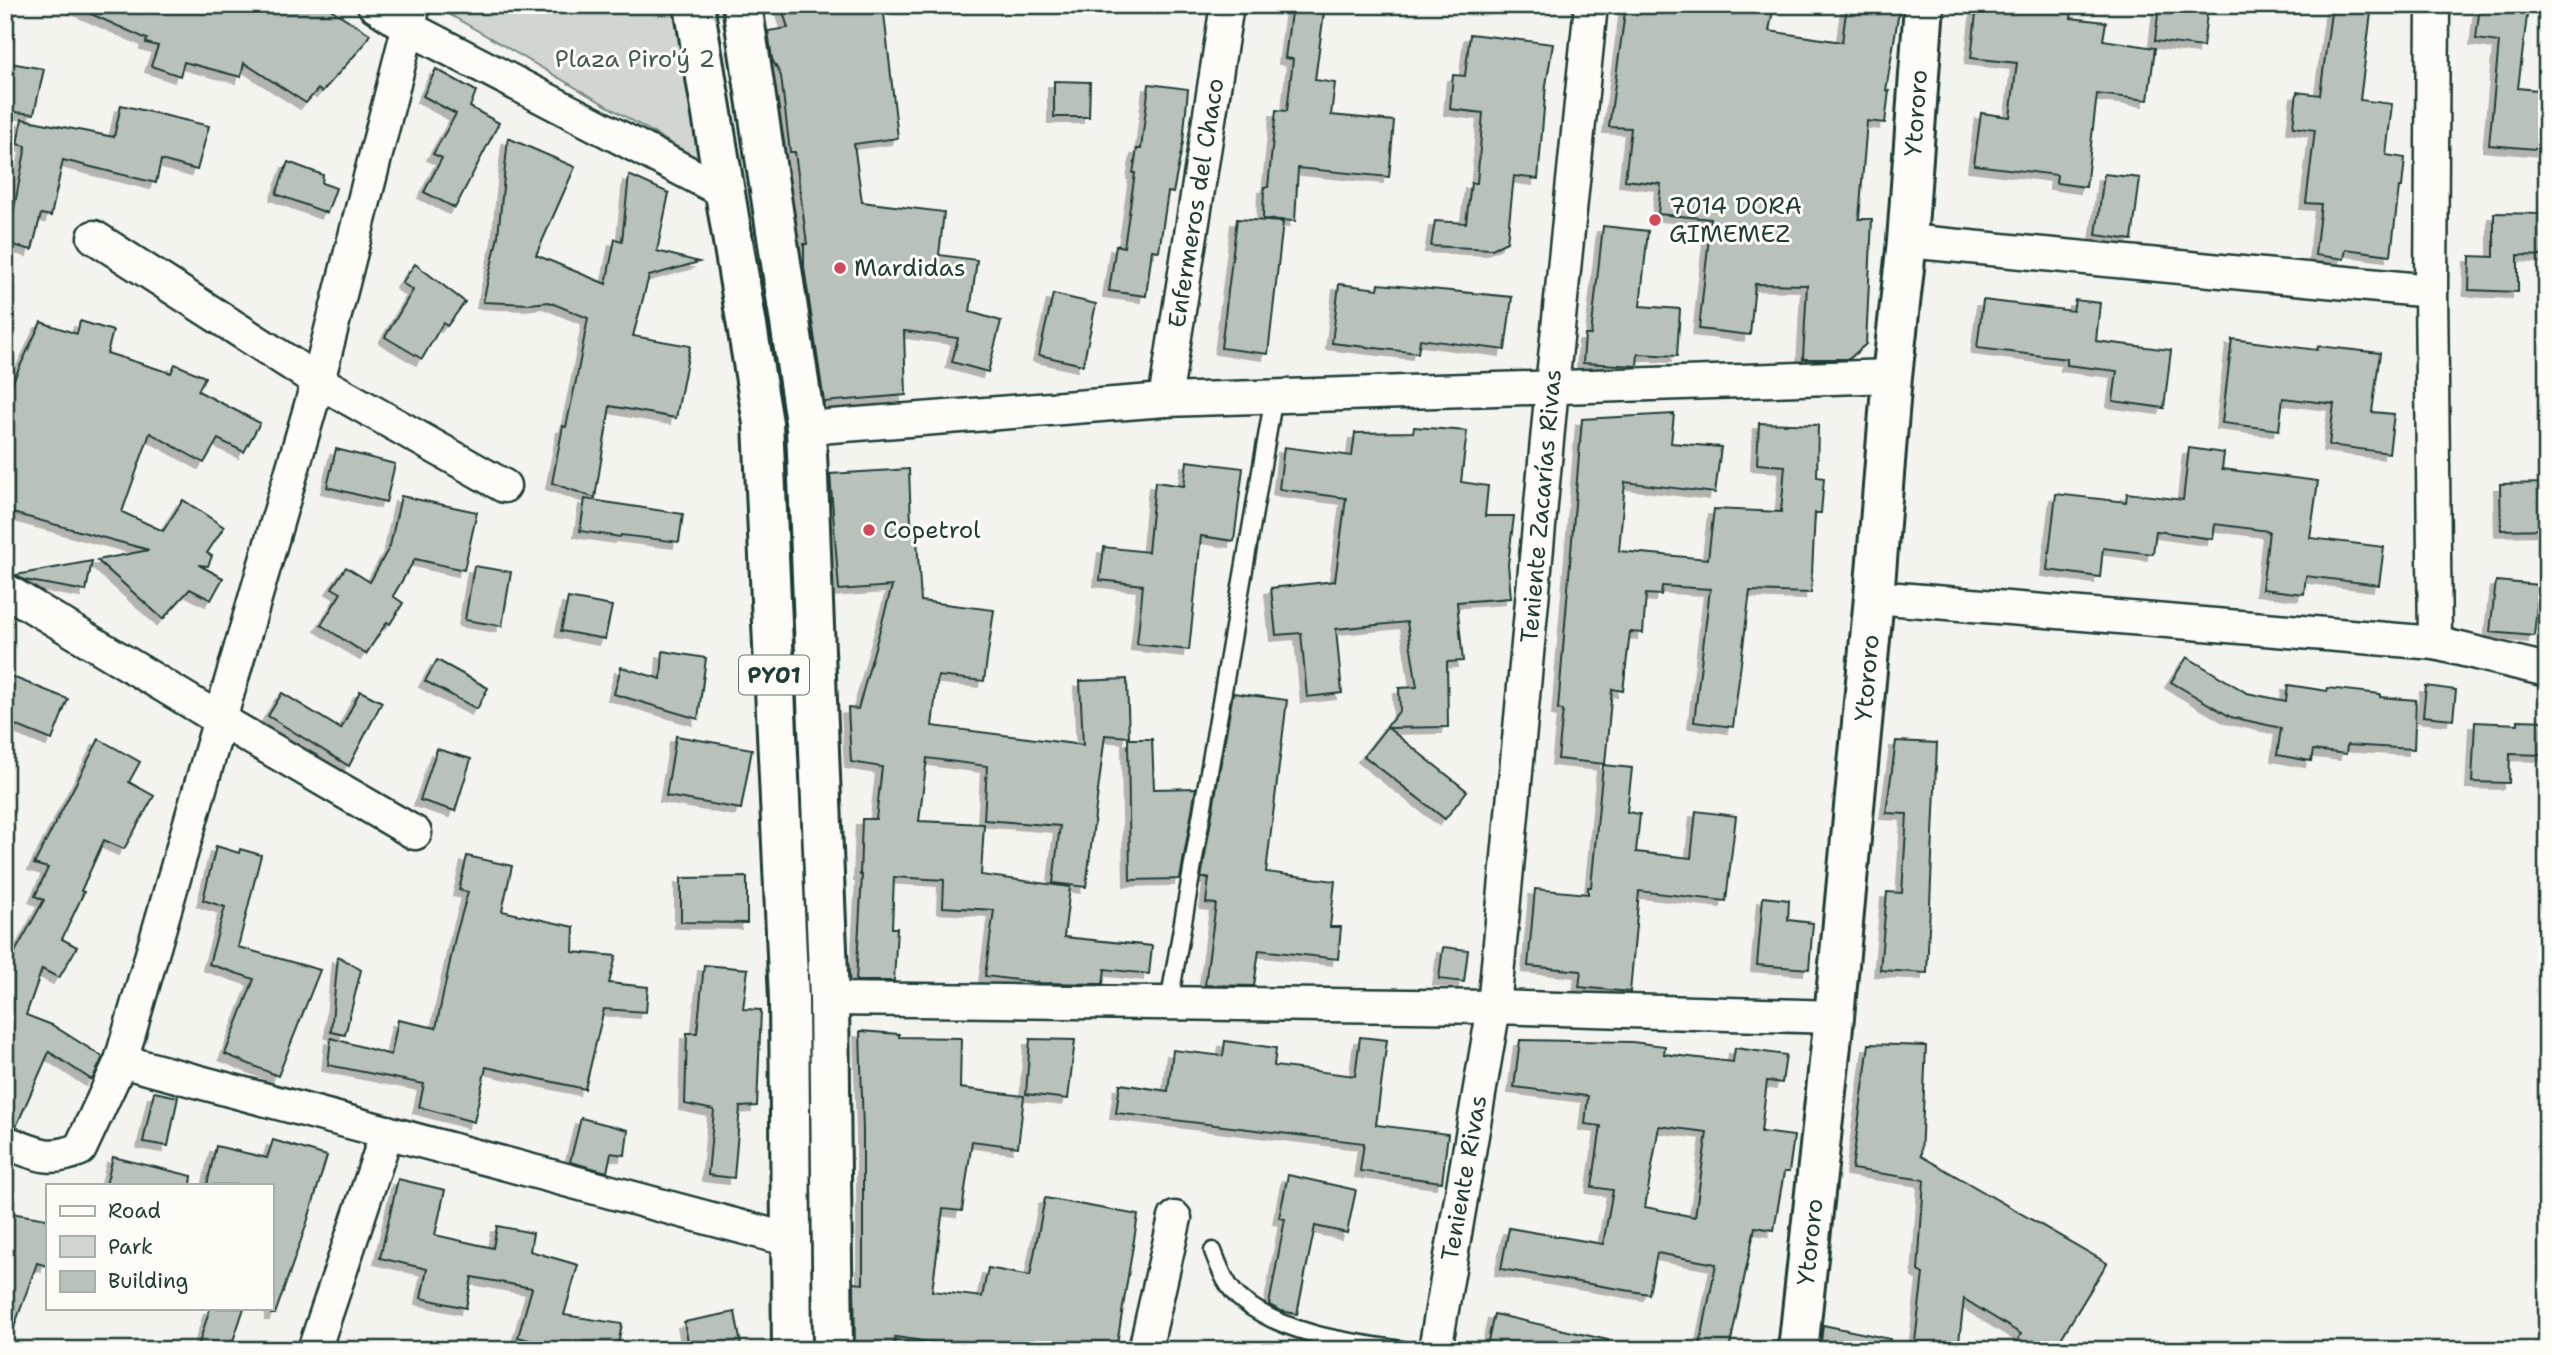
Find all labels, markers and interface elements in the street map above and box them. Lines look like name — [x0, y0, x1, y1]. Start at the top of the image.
park label: Plaza Piro'ý 2 — [555, 43, 715, 75]
street label: Ytororo — [1897, 68, 1935, 158]
street label: Enfermeros del Chaco — [1160, 76, 1232, 330]
place label: 7014 DORA GIMEMEZ — [1669, 190, 1802, 250]
marker: 7014 DORA GIMEMEZ — [1647, 212, 1663, 228]
place label: Mardidas — [854, 252, 966, 284]
marker: Mardidas — [832, 260, 848, 276]
street label: Teniente Zacarías Rivas — [1513, 368, 1569, 644]
place label: Copetrol — [883, 514, 981, 546]
marker: Copetrol — [861, 522, 877, 538]
street label: Ytororo — [1847, 633, 1887, 723]
road number: PY01 — [739, 656, 809, 694]
street label: Teniente Rivas — [1434, 1093, 1494, 1263]
legend — [46, 1184, 273, 1310]
text: Road — [108, 1197, 161, 1225]
street label: Ytororo — [1790, 1197, 1830, 1287]
text: Park — [108, 1233, 153, 1261]
text: Building — [108, 1267, 188, 1295]

